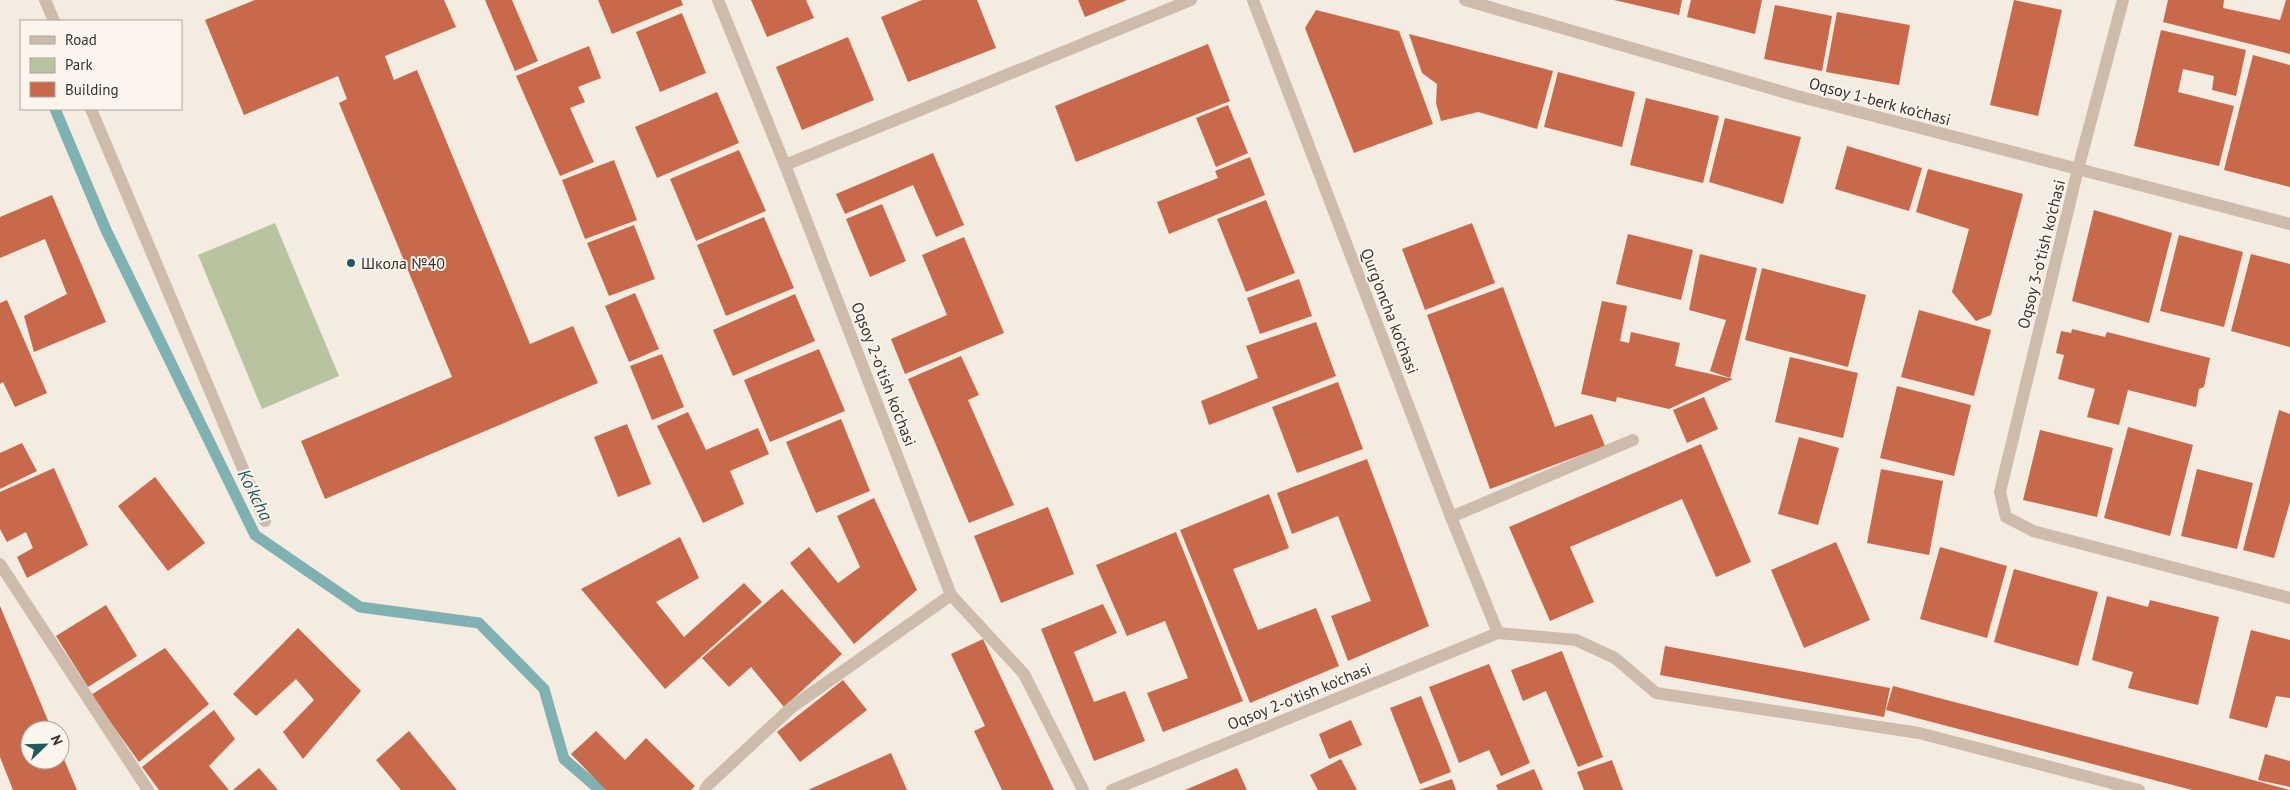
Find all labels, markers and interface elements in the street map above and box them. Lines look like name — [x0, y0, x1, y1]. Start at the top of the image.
legend — [20, 20, 182, 110]
text: Road — [65, 30, 97, 49]
text: Park — [65, 55, 93, 74]
street label: Oqsoy 1-berk ko'chasi — [1807, 72, 1953, 130]
text: Building — [65, 80, 119, 99]
street label: Oqsoy 3-o'tish ko'chasi — [2013, 177, 2069, 331]
street label: Qurg'oncha ko'chasi — [1357, 245, 1423, 377]
place label: Школа №40 — [361, 253, 445, 273]
marker: Школа №40 — [345, 257, 357, 269]
street label: Oqsoy 2-o'tish ko'chasi — [847, 299, 921, 449]
water label: Ko'kcha — [233, 465, 278, 525]
street label: Oqsoy 2-o'tish ko'chasi — [1224, 658, 1374, 734]
north arrow — [20, 720, 70, 770]
text: N — [47, 732, 67, 748]

